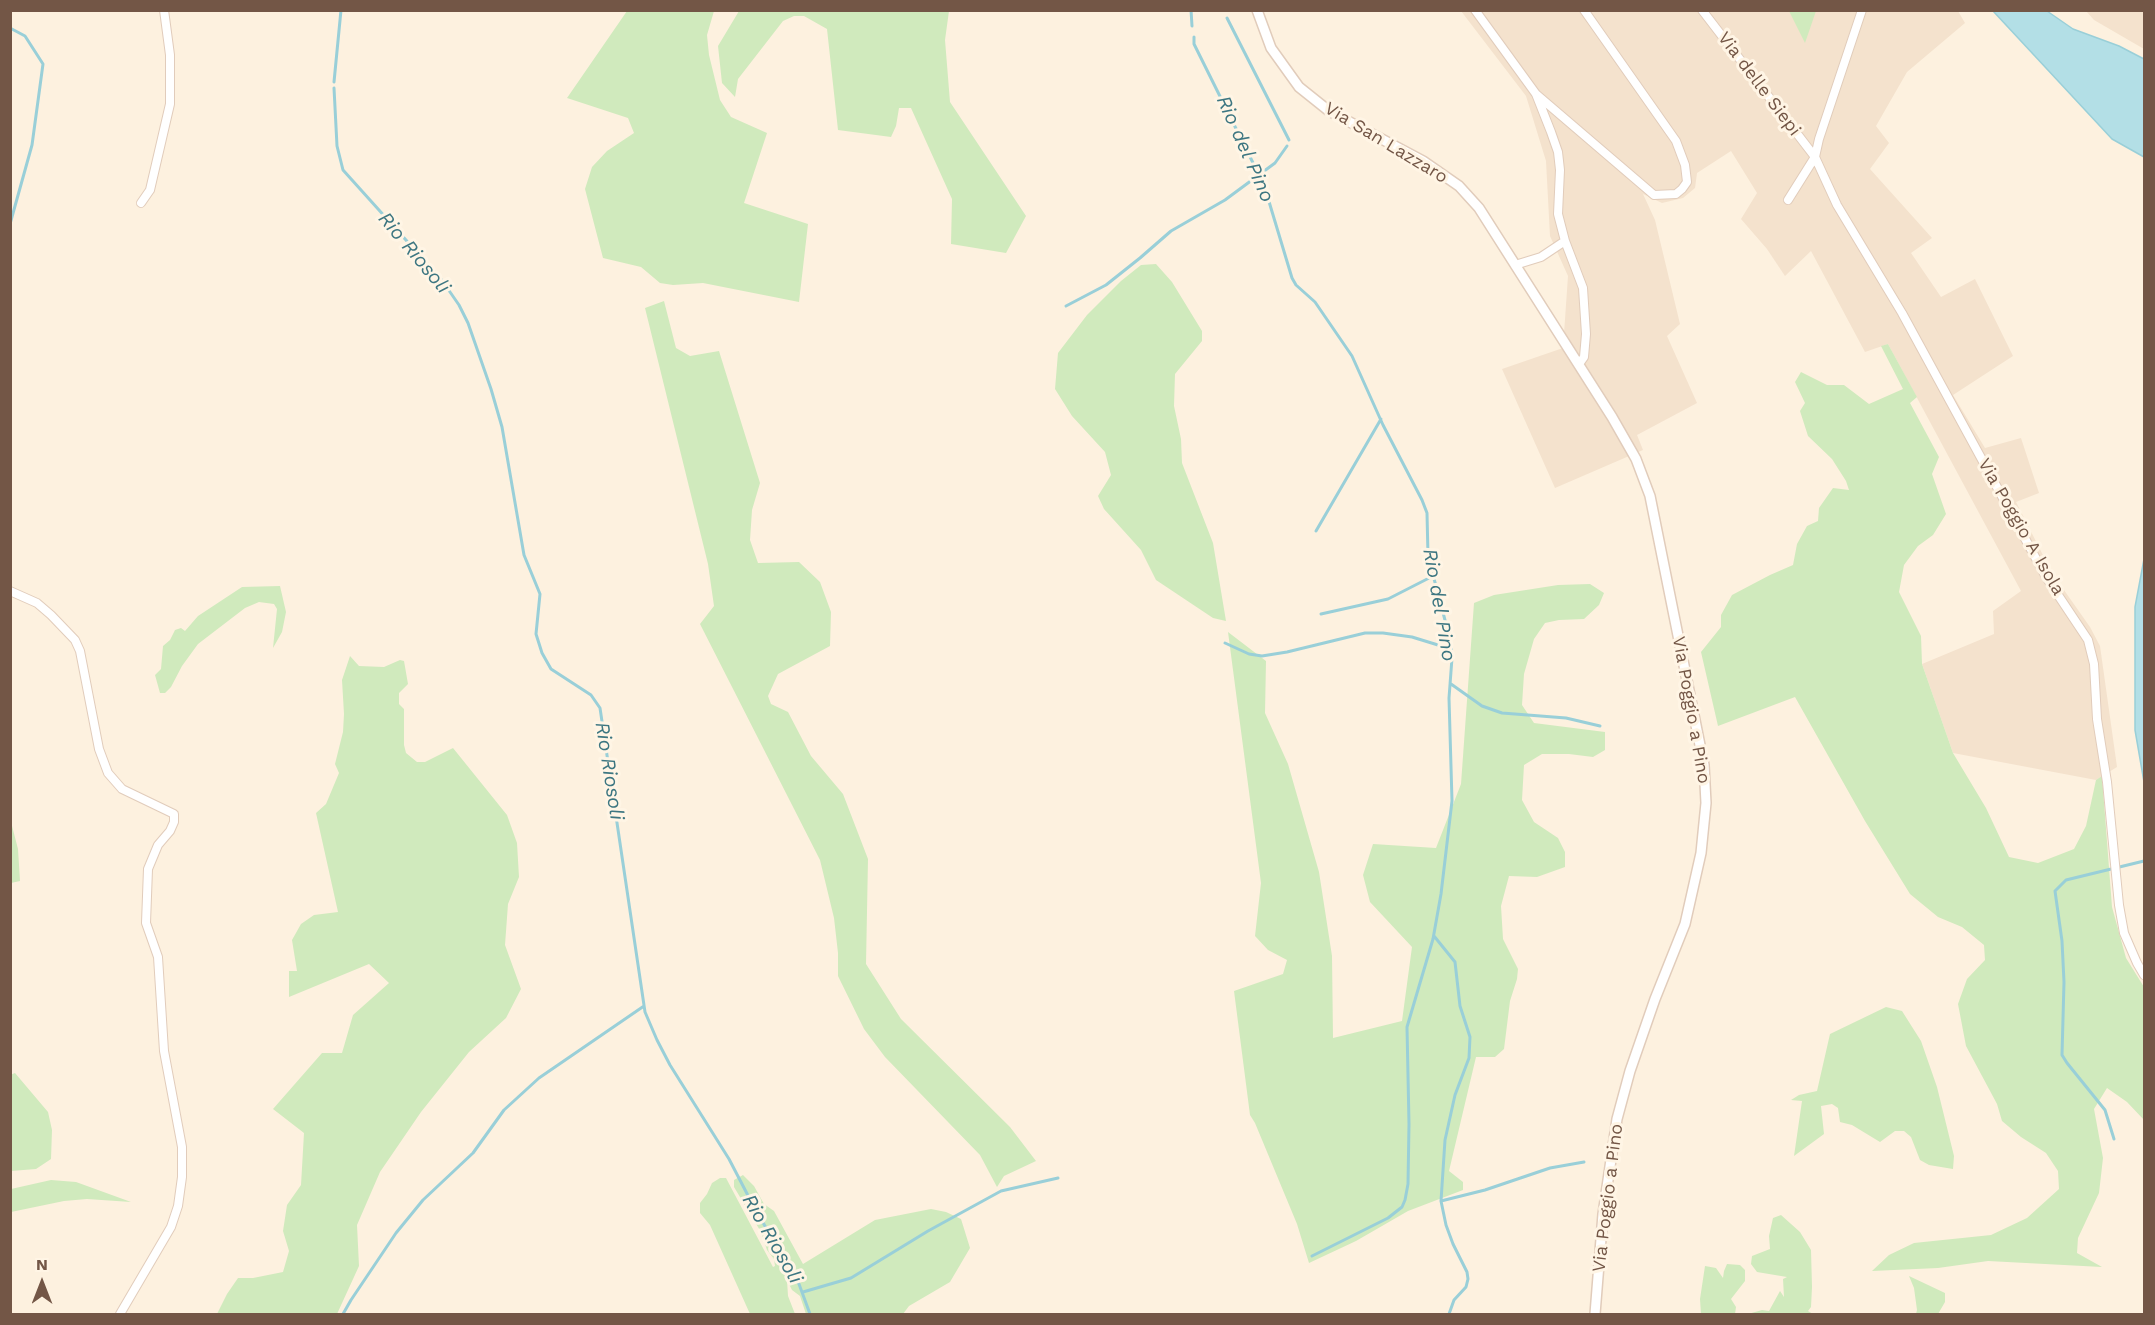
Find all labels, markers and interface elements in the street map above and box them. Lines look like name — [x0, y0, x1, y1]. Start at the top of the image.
street label: Via delle Siepi — [1713, 28, 1805, 140]
water label: Rio del Pino — [1211, 92, 1279, 206]
street label: Via San Lazzaro — [1321, 98, 1451, 188]
water label: Rio Riosoli — [373, 207, 455, 299]
street label: Via Poggio A Isola — [1973, 455, 2069, 599]
water label: Rio del Pino — [1417, 547, 1461, 663]
street label: Via Poggio a Pino — [1667, 635, 1715, 785]
water label: Rio Riosoli — [589, 720, 629, 822]
street label: Via Poggio a Pino — [1588, 1123, 1628, 1273]
water label: Rio Riosoli — [737, 1190, 807, 1288]
north arrow — [12, 1253, 72, 1313]
text: N — [36, 1255, 48, 1274]

